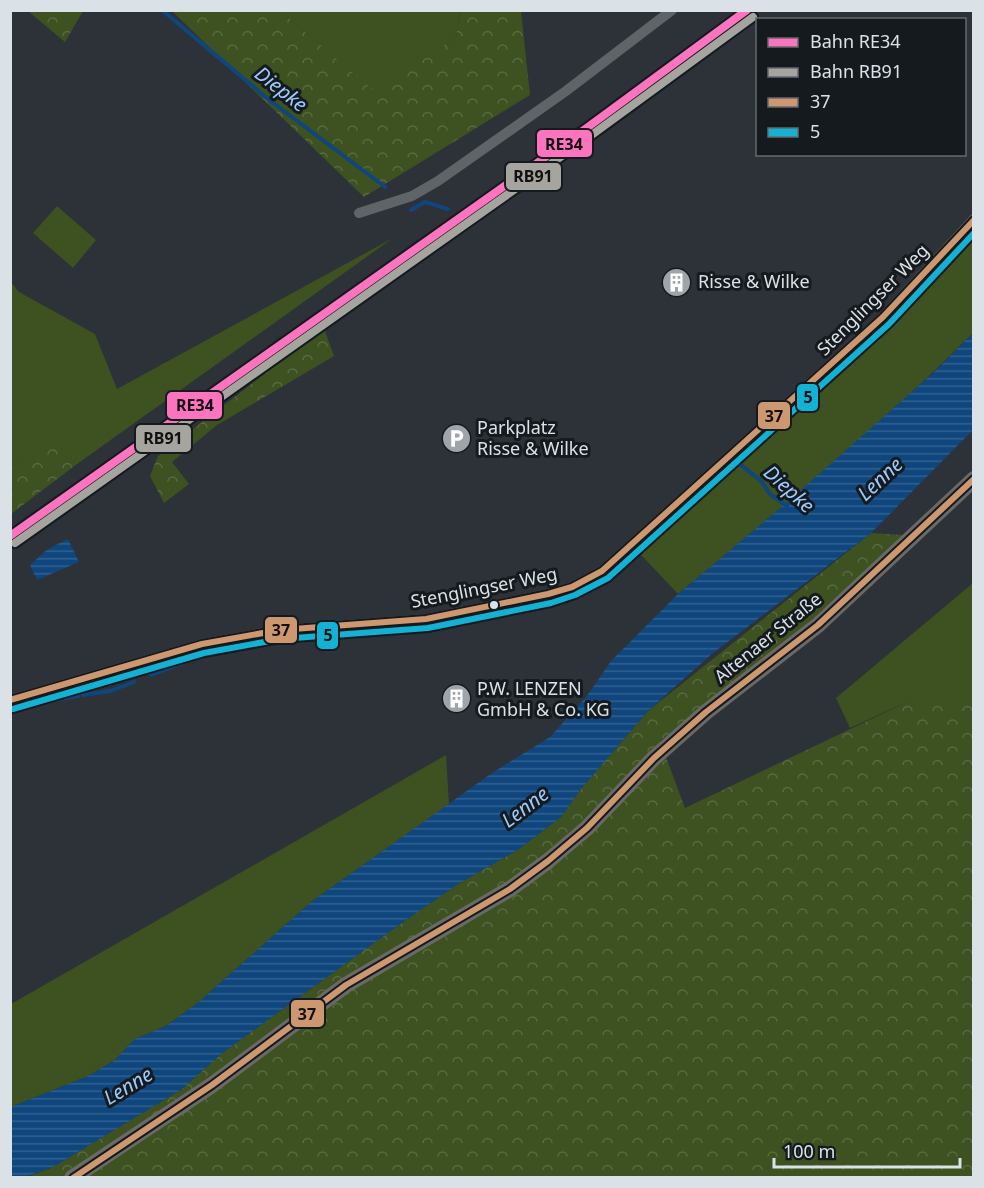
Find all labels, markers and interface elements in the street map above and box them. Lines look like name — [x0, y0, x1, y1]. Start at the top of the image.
legend — [756, 18, 966, 156]
text: Bahn RE34 — [810, 29, 901, 53]
text: Bahn RB91 — [810, 59, 902, 83]
water label: Diepke — [250, 60, 313, 118]
text: 37 — [810, 89, 831, 113]
text: 5 — [810, 119, 820, 143]
line badge: RE34 — [536, 129, 593, 158]
text: RE34 — [545, 133, 583, 155]
line badge: RB91 — [505, 162, 562, 191]
text: RB91 — [513, 165, 553, 187]
street label: Stenglingser Weg — [811, 238, 933, 360]
building icon: Risse & Wilke — [661, 266, 693, 298]
place label: Risse & Wilke — [698, 269, 810, 293]
line badge: 5 — [796, 383, 819, 412]
text: 5 — [803, 386, 813, 408]
line badge: RE34 — [166, 391, 223, 420]
text: RE34 — [176, 394, 214, 416]
line badge: 37 — [757, 401, 791, 430]
text: 37 — [765, 405, 783, 427]
place label: Parkplatz Risse & Wilke — [477, 415, 589, 460]
parking icon: Parkplatz Risse & Wilke — [440, 422, 472, 454]
line badge: RB91 — [135, 424, 192, 453]
text: RB91 — [143, 427, 183, 449]
water label: Lenne — [851, 451, 908, 506]
water label: Diepke — [758, 459, 821, 519]
street label: Stenglingser Weg — [409, 561, 559, 613]
street label: Altenaer Straße — [709, 587, 826, 688]
unlabelled marker — [488, 599, 500, 611]
line badge: 37 — [264, 616, 298, 644]
text: 37 — [272, 619, 290, 641]
line badge: 5 — [316, 621, 339, 650]
text: 5 — [323, 624, 333, 646]
place label: P.W. LENZEN GmbH & Co. KG — [477, 676, 610, 721]
building icon: P.W. LENZEN GmbH & Co. KG — [440, 683, 472, 715]
water label: Lenne — [496, 780, 554, 833]
line badge: 37 — [290, 999, 325, 1028]
text: 37 — [298, 1003, 316, 1025]
water label: Lenne — [98, 1060, 157, 1111]
scale bar — [774, 1131, 960, 1169]
text: 100 m — [783, 1139, 835, 1163]

